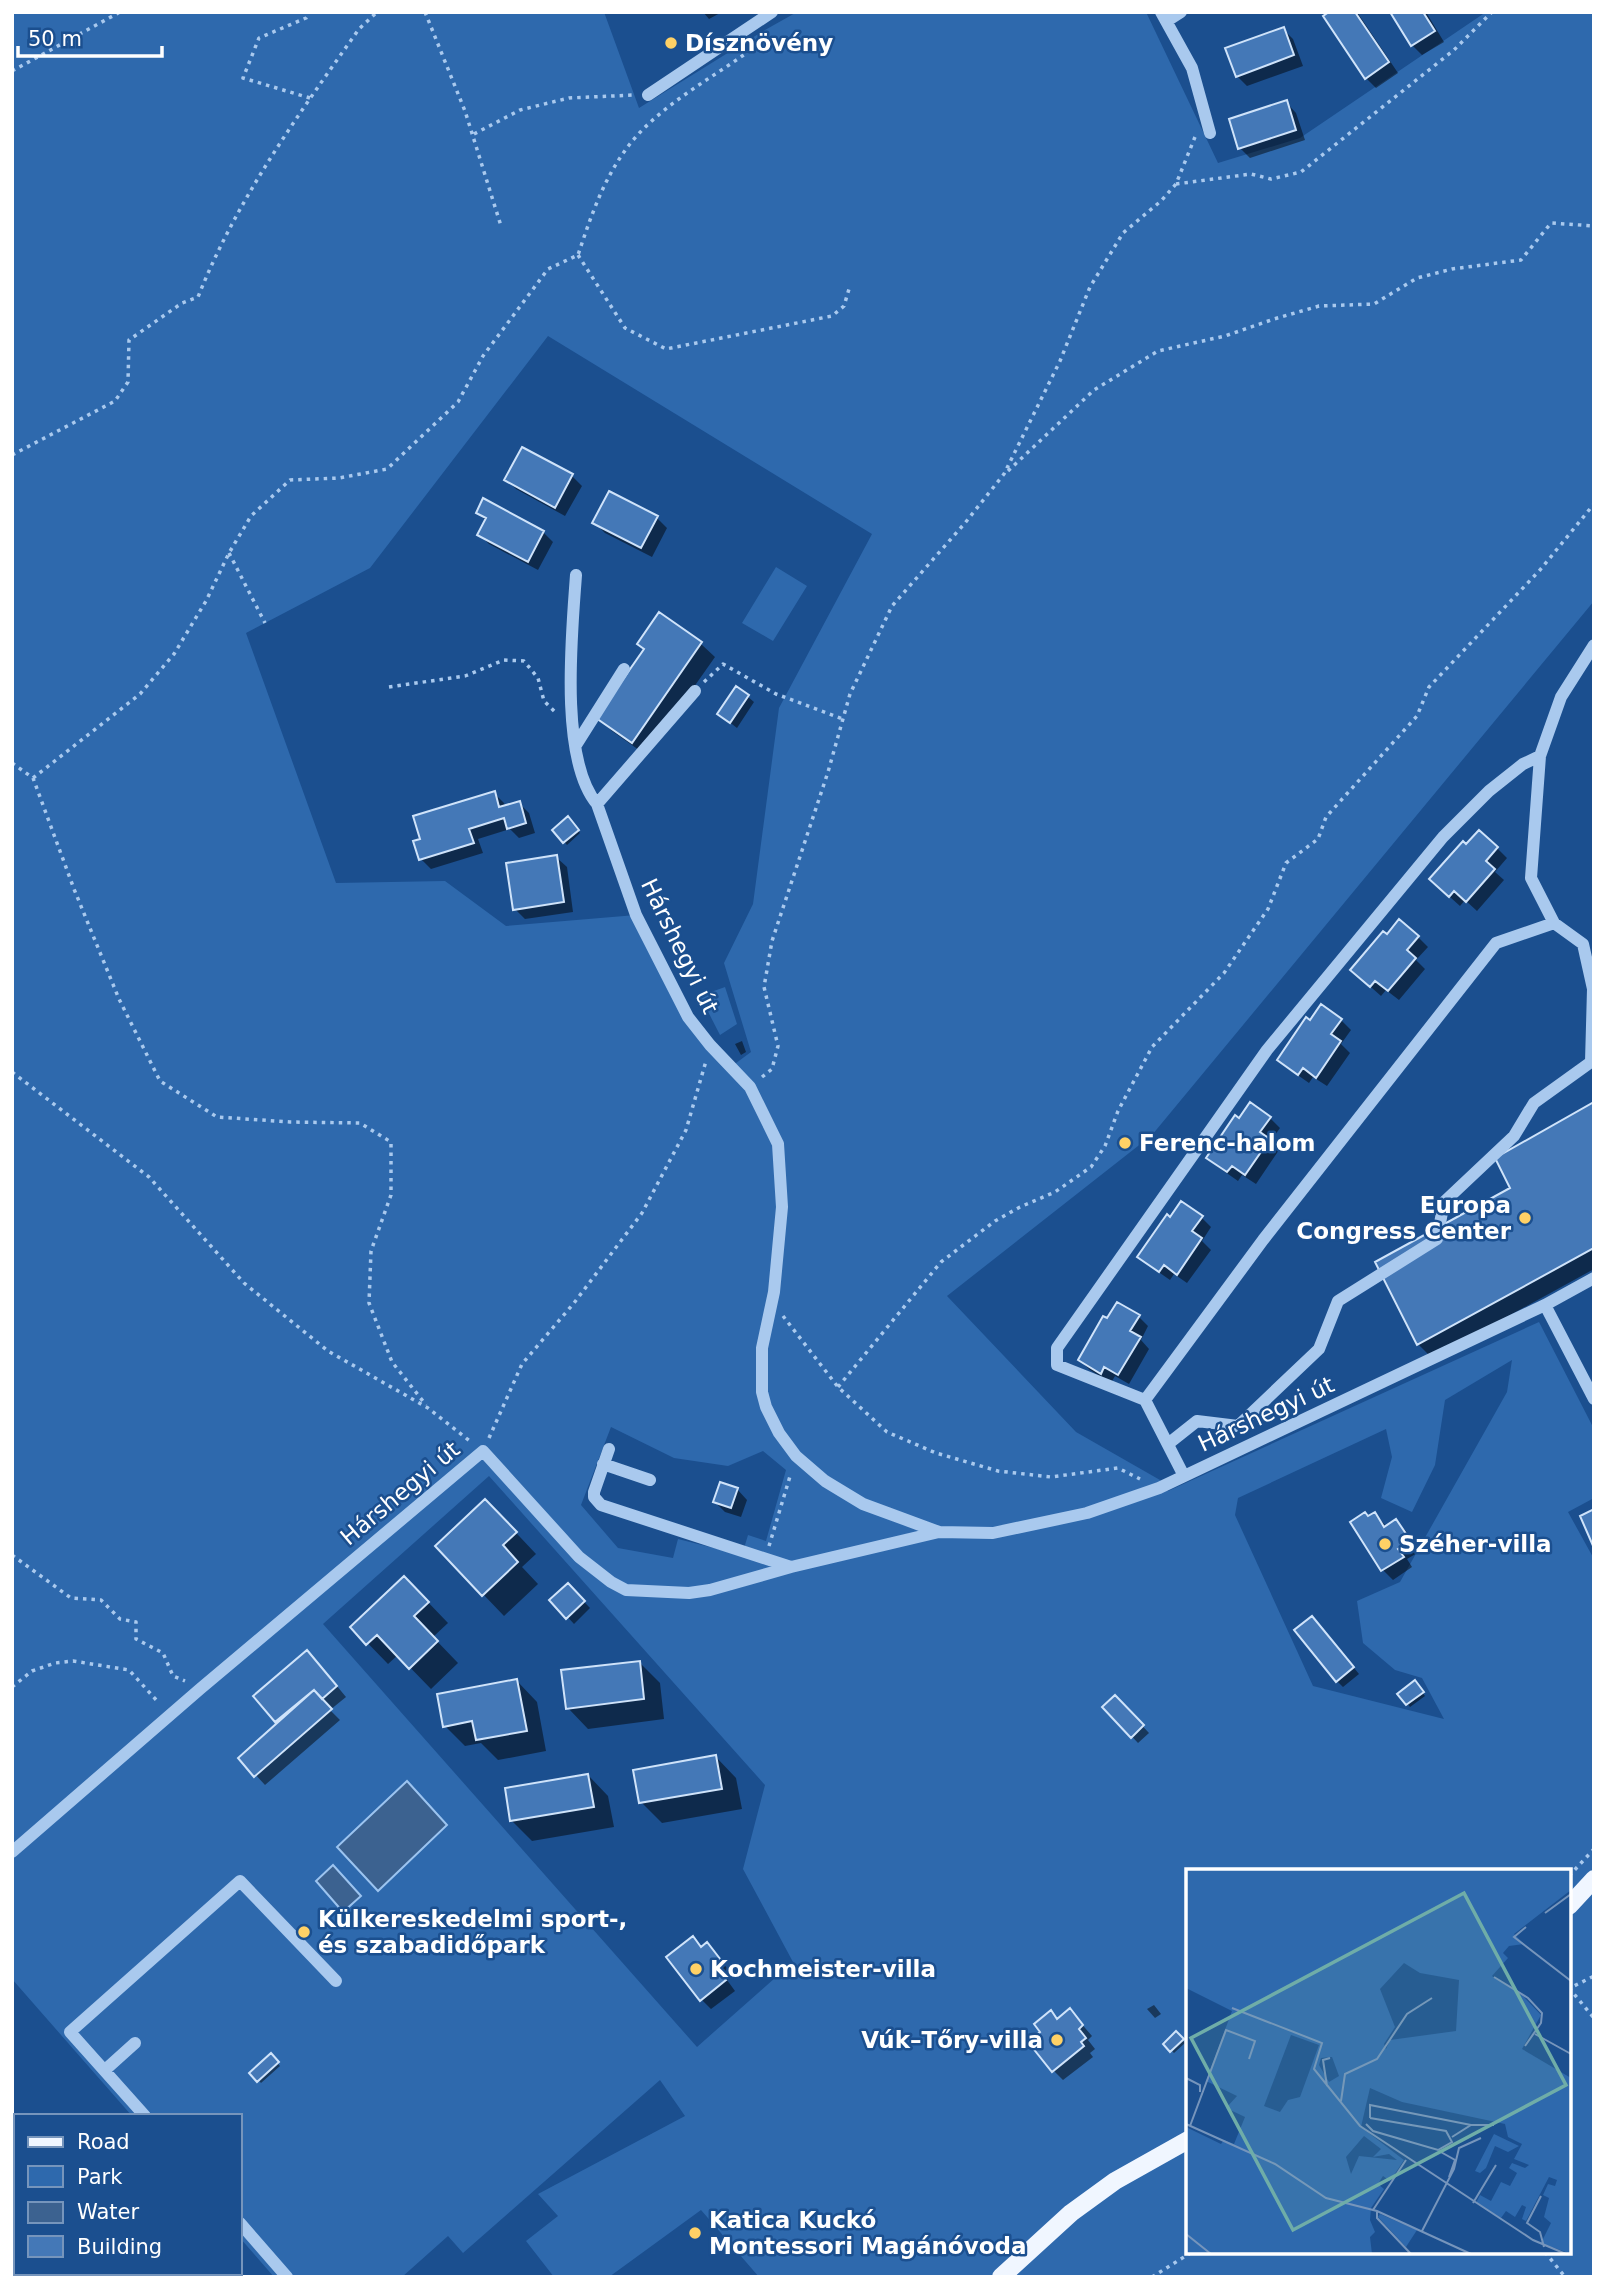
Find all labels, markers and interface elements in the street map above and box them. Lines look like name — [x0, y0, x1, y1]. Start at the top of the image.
scale bar — [18, 14, 161, 58]
text: 50 m — [28, 27, 82, 51]
place label: Dísznövény — [685, 30, 833, 56]
marker: Dísznövény — [663, 35, 679, 51]
street label: Hárshegyi út — [636, 874, 724, 1018]
place label: Ferenc-halom — [1139, 1130, 1315, 1156]
marker: Ferenc-halom — [1117, 1135, 1133, 1151]
place label: Europa Congress Center — [1296, 1192, 1512, 1244]
marker: Europa Congress Center — [1517, 1210, 1533, 1226]
street label: Hárshegyi út — [1194, 1371, 1338, 1457]
street label: Hárshegyi út — [335, 1436, 465, 1550]
place label: Széher-villa — [1399, 1531, 1552, 1557]
marker: Széher-villa — [1377, 1536, 1393, 1552]
inset map — [1186, 1869, 1571, 2254]
place label: Külkereskedelmi sport-, és szabadidőpark — [318, 1906, 627, 1958]
marker: Külkereskedelmi sport-, és szabadidőpark — [296, 1924, 312, 1940]
place label: Kochmeister-villa — [710, 1956, 936, 1982]
marker: Kochmeister-villa — [688, 1961, 704, 1977]
place label: Vúk–Tőry-villa — [861, 2027, 1043, 2053]
marker: Vúk–Tőry-villa — [1049, 2032, 1065, 2048]
legend — [14, 2114, 242, 2275]
text: Road — [77, 2130, 130, 2154]
text: Park — [77, 2165, 123, 2189]
text: Water — [77, 2200, 139, 2224]
place label: Katica Kuckó Montessori Magánóvoda — [709, 2207, 1026, 2259]
marker: Katica Kuckó Montessori Magánóvoda — [687, 2225, 703, 2241]
text: Building — [77, 2235, 162, 2259]

